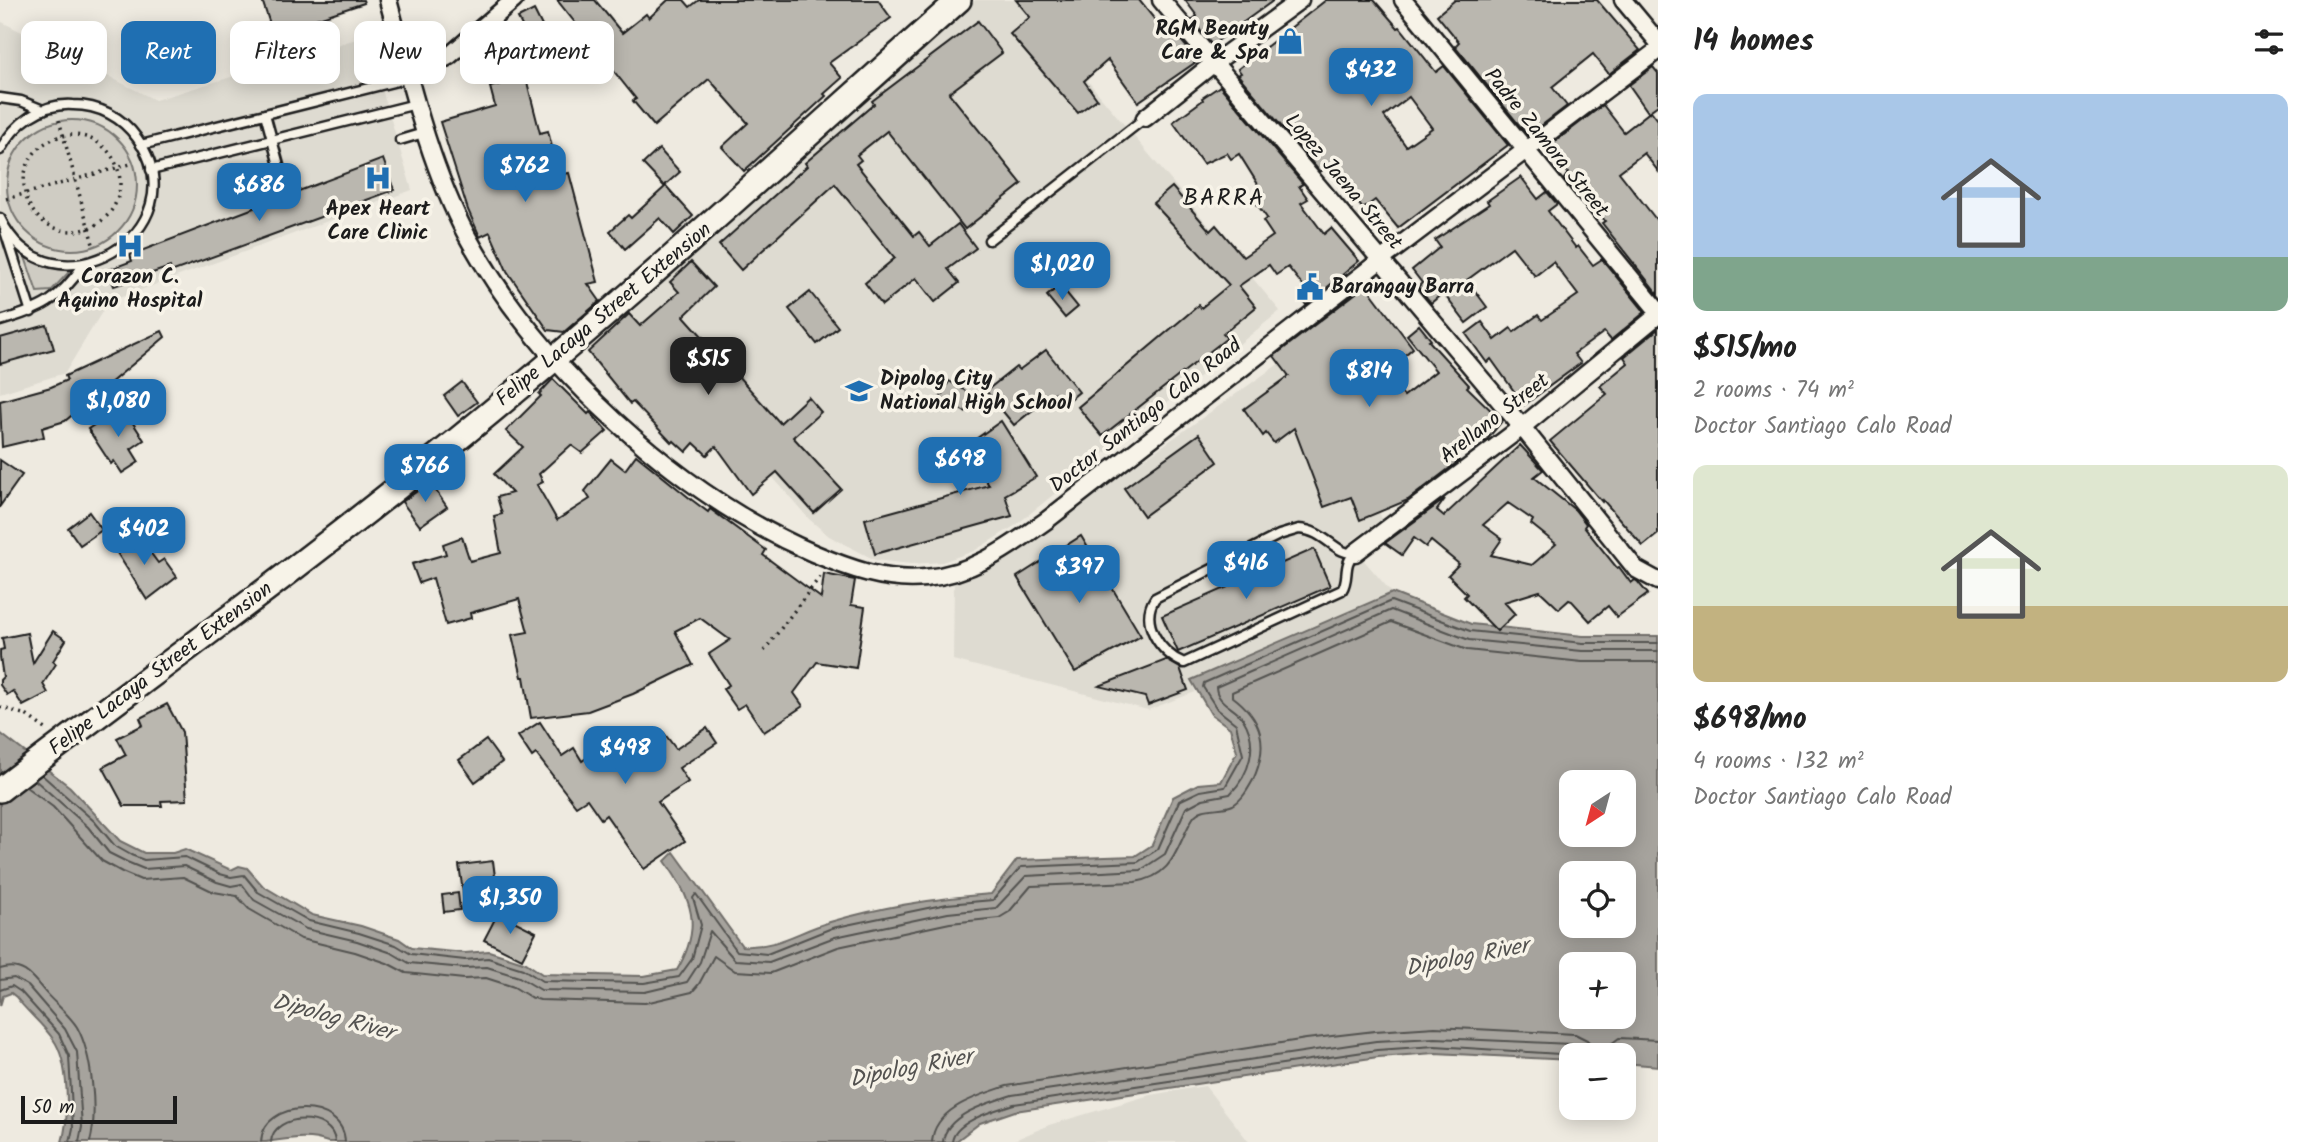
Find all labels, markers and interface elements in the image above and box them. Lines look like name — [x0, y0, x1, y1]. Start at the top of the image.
place label: RGM Beauty Care & Spa — [1155, 13, 1269, 70]
text: 14 homes — [1693, 18, 1814, 66]
chip: Buy — [21, 21, 107, 84]
chip: Rent — [121, 21, 216, 84]
chip: Filters — [230, 21, 340, 84]
chip: New — [354, 21, 446, 84]
chip: Apartment — [460, 21, 614, 84]
icon: filters — [2250, 23, 2288, 61]
shop icon: RGM Beauty Care & Spa — [1275, 26, 1305, 56]
pin: $432 — [1330, 48, 1412, 108]
text: $432 — [1345, 53, 1397, 89]
street label: Padre Zamora Street — [1475, 61, 1617, 226]
street label: Lopez Jaena Street — [1276, 106, 1411, 258]
icon: home — [1928, 140, 2054, 266]
pin: $762 — [484, 144, 566, 204]
text: $762 — [500, 149, 550, 185]
hospital icon: Apex Heart Care Clinic — [363, 163, 393, 193]
pin: $686 — [218, 164, 300, 223]
text: $686 — [233, 168, 285, 204]
district label: BARRA — [1183, 179, 1265, 218]
place label: Apex Heart Care Clinic — [326, 193, 431, 250]
street label: Felipe Lacaya Street Extension — [489, 214, 719, 416]
hospital icon: Corazon C. Aquino Hospital — [115, 231, 145, 261]
pin: $1,020 — [1005, 243, 1119, 302]
text: $1,020 — [1030, 247, 1094, 283]
place label: Corazon C. Aquino Hospital — [58, 261, 203, 318]
place label: Barangay Barra — [1331, 271, 1475, 304]
public building icon: Barangay Barra — [1295, 272, 1325, 302]
text: $515/mo — [1693, 325, 1797, 373]
street label: Doctor Santiago Calo Road — [1043, 330, 1250, 502]
pin: $515 — [667, 338, 749, 397]
text: $515 — [686, 342, 730, 378]
pin: $814 — [1328, 350, 1410, 409]
text: $814 — [1346, 354, 1392, 390]
place label: Dipolog City National High School — [880, 363, 1072, 420]
street label: Arellano Street — [1433, 365, 1558, 473]
text: 2 rooms · 74 m² — [1693, 373, 1854, 409]
school or university icon: Dipolog City National High School — [844, 376, 874, 406]
pin: $1,080 — [61, 380, 175, 439]
text: $1,080 — [86, 384, 150, 420]
text: Doctor Santiago Calo Road — [1693, 409, 1952, 445]
pin: $698 — [919, 438, 1001, 497]
text: $698 — [934, 442, 986, 478]
pin: $766 — [384, 444, 466, 504]
text: $766 — [400, 449, 450, 485]
pin: $402 — [103, 508, 185, 567]
icon: home — [1928, 511, 2054, 637]
text: $402 — [118, 512, 170, 548]
pin: $416 — [1205, 542, 1287, 601]
pin: $397 — [1038, 546, 1120, 605]
text: $416 — [1223, 546, 1269, 582]
text: $397 — [1055, 550, 1103, 586]
street label: Felipe Lacaya Street Extension — [42, 574, 280, 764]
text: $698/mo — [1693, 696, 1807, 744]
pin: $498 — [584, 726, 666, 786]
text: $498 — [599, 731, 651, 767]
text: 4 rooms · 132 m² — [1693, 744, 1864, 780]
north arrow — [1559, 770, 1636, 847]
map controls — [1559, 770, 1636, 1120]
text: Doctor Santiago Calo Road — [1693, 780, 1952, 816]
button: locate — [1559, 861, 1636, 938]
pin: $1,350 — [453, 876, 567, 936]
text: $1,350 — [479, 881, 541, 917]
water label: Dipolog River — [1402, 928, 1536, 988]
button: + — [1559, 952, 1636, 1029]
water label: Dipolog River — [268, 985, 402, 1053]
water label: Dipolog River — [846, 1039, 980, 1099]
button: − — [1559, 1043, 1636, 1120]
scale bar — [21, 1093, 177, 1125]
text: 50 m — [32, 1093, 74, 1123]

